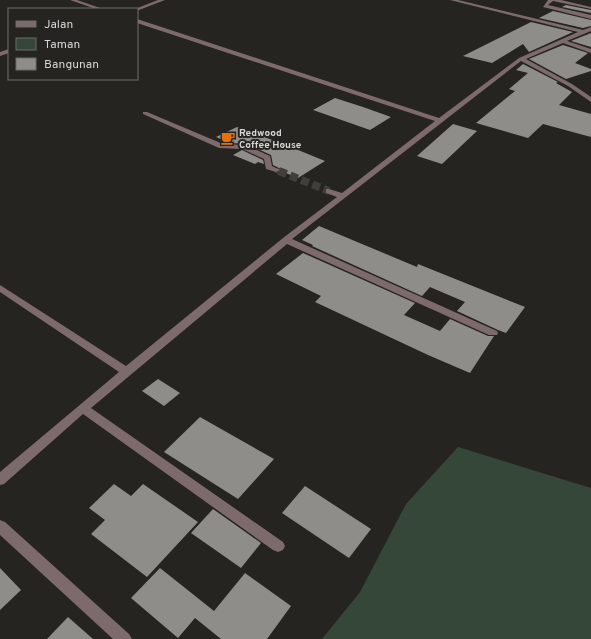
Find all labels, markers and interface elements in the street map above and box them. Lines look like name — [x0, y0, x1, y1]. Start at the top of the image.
legend — [8, 8, 138, 80]
text: Jalan — [44, 17, 73, 33]
text: Taman — [44, 37, 80, 53]
text: Bangunan — [44, 57, 99, 73]
place label: Redwood Coffee House — [239, 127, 302, 152]
cafe icon: Redwood Coffee House — [220, 130, 236, 146]

